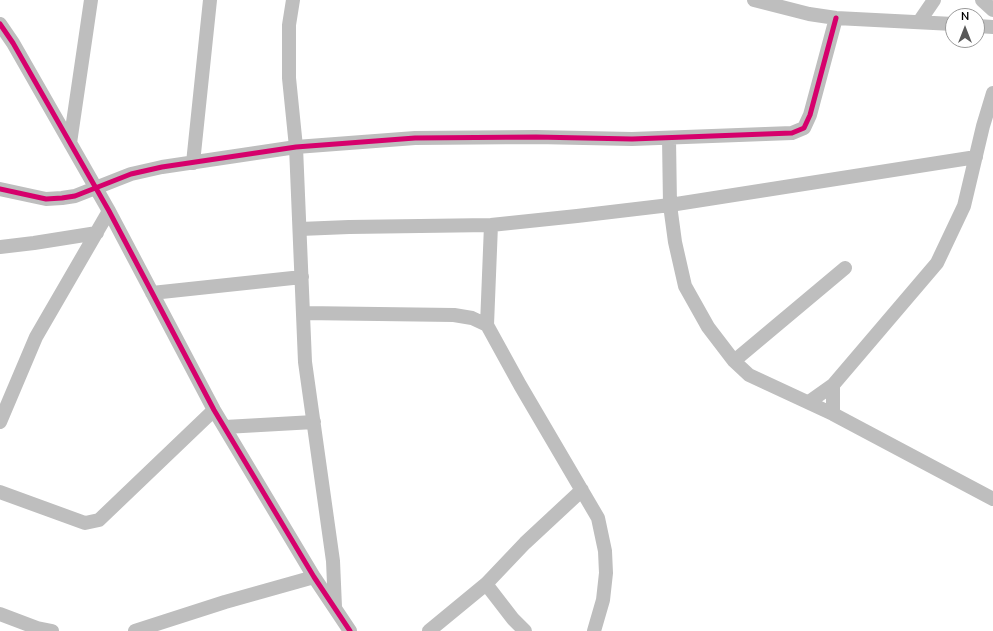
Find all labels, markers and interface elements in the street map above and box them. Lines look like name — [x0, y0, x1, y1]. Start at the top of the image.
north arrow — [945, 8, 985, 48]
text: N — [961, 9, 969, 24]

